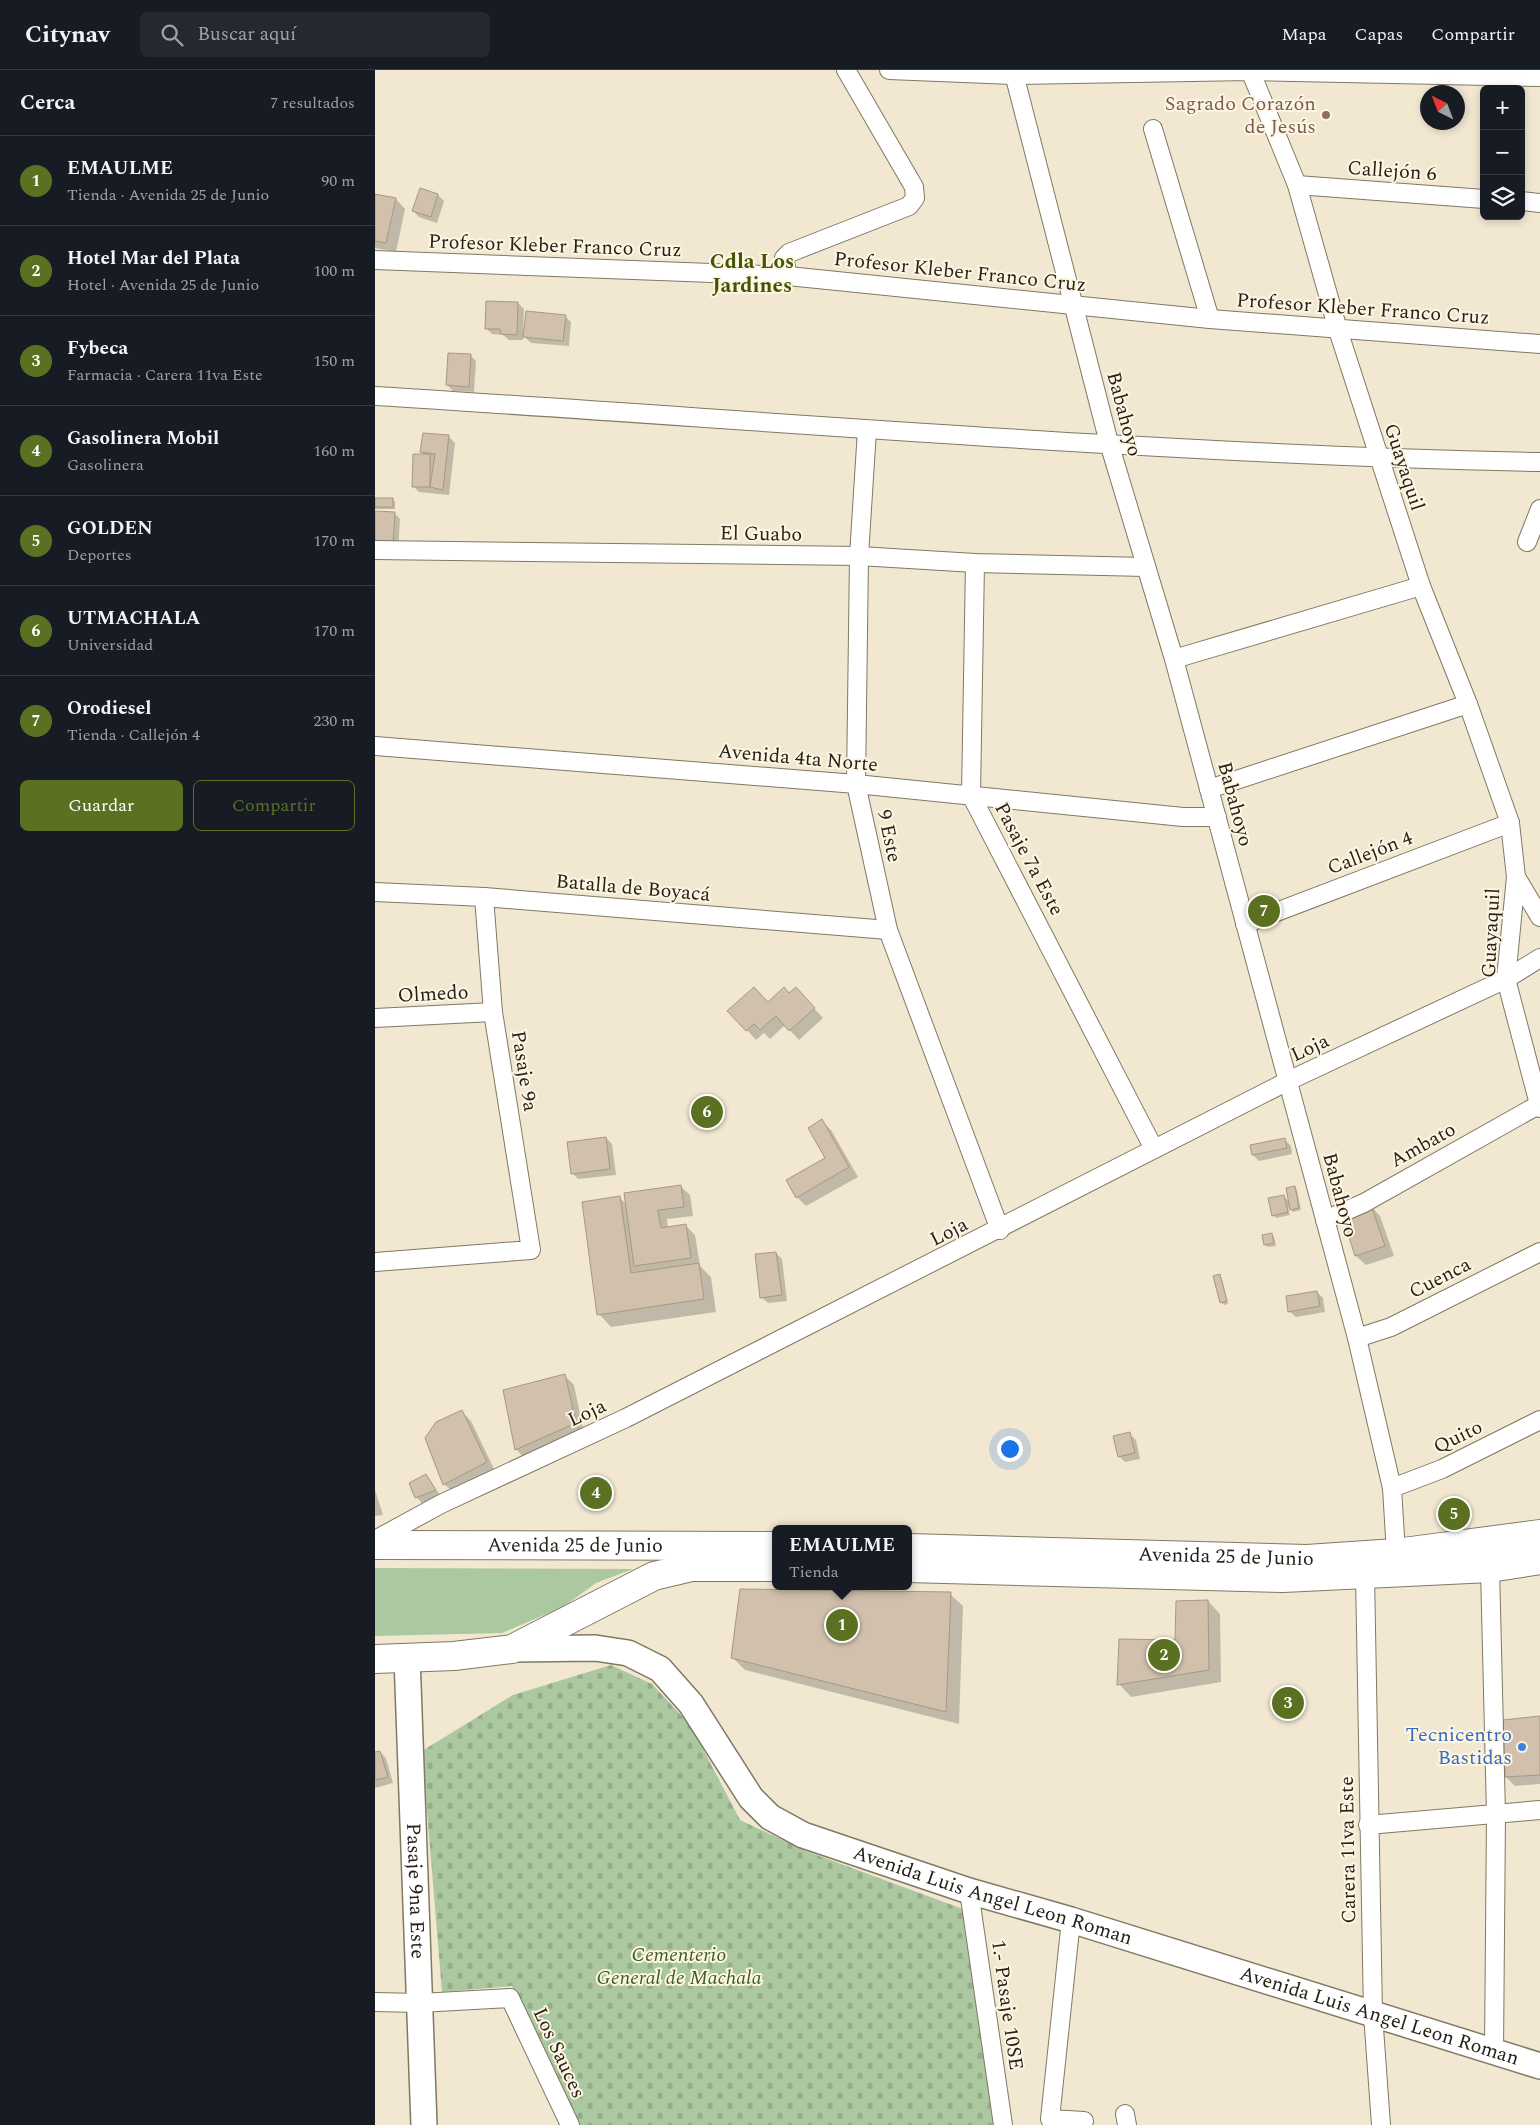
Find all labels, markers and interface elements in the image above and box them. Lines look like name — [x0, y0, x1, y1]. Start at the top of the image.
search box — [140, 12, 490, 57]
text: Citynav — [25, 17, 110, 53]
text: Buscar aquí — [198, 20, 296, 49]
icon: search — [158, 21, 186, 49]
text: Mapa — [1281, 21, 1327, 48]
text: Capas — [1355, 21, 1403, 48]
text: Compartir — [1431, 21, 1515, 48]
north arrow — [1420, 85, 1465, 130]
map controls — [1480, 85, 1525, 220]
button: + — [1480, 85, 1525, 130]
text: Cerca — [20, 87, 75, 119]
place label: Sagrado Corazón de Jesús — [1165, 89, 1316, 142]
text: 7 resultados — [270, 91, 355, 115]
marker: Sagrado Corazón de Jesús — [1320, 109, 1332, 121]
button: − — [1480, 130, 1525, 175]
street label: Callejón 6 — [1346, 153, 1438, 189]
text: EMAULME — [67, 154, 173, 183]
text: 1 — [32, 169, 40, 193]
text: 90 m — [321, 169, 355, 193]
button: layers — [1480, 175, 1525, 220]
text: Tienda · Avenida 25 de Junio — [67, 183, 269, 207]
street label: Profesor Kleber Franco Cruz — [428, 227, 682, 265]
text: Hotel Mar del Plata — [67, 244, 240, 273]
street label: Profesor Kleber Franco Cruz — [832, 244, 1088, 300]
district label: Cdla Los Jardines — [710, 246, 794, 302]
text: 2 — [32, 259, 40, 283]
text: 100 m — [313, 259, 355, 283]
text: Hotel · Avenida 25 de Junio — [67, 273, 259, 297]
street label: Profesor Kleber Franco Cruz — [1235, 285, 1491, 333]
text: Fybeca — [67, 334, 128, 363]
text: 3 — [32, 349, 40, 373]
text: 150 m — [313, 349, 355, 373]
text: Farmacia · Carera 11va Este — [67, 363, 263, 387]
street label: Babahoyo — [1098, 368, 1150, 460]
street label: Guayaquil — [1376, 419, 1432, 515]
text: Gasolinera Mobil — [67, 424, 219, 453]
text: 4 — [32, 439, 40, 463]
text: 160 m — [313, 439, 355, 463]
text: Gasolinera — [67, 453, 144, 477]
text: GOLDEN — [67, 514, 153, 543]
street label: El Guabo — [720, 518, 802, 550]
text: 5 — [32, 529, 40, 553]
text: 170 m — [313, 529, 355, 553]
text: Deportes — [67, 543, 132, 567]
text: UTMACHALA — [67, 604, 200, 633]
text: 6 — [32, 619, 40, 643]
text: 170 m — [313, 619, 355, 643]
text: Universidad — [67, 633, 153, 657]
text: Orodiesel — [67, 694, 151, 723]
text: 7 — [32, 709, 40, 733]
text: 230 m — [313, 709, 355, 733]
text: Tienda · Callejón 4 — [67, 723, 200, 747]
street label: Avenida 4ta Norte — [717, 736, 879, 780]
street label: Babahoyo — [1209, 758, 1261, 850]
button: Guardar — [20, 780, 183, 831]
button: Compartir — [193, 780, 355, 831]
street label: Pasaje 7a Este — [987, 797, 1071, 921]
street label: 9 Este — [869, 807, 909, 865]
street label: Callejón 4 — [1323, 823, 1417, 883]
street label: Batalla de Boyacá — [554, 866, 712, 910]
street label: Guayaquil — [1474, 887, 1508, 979]
pin: 7 — [1248, 892, 1280, 930]
street label: Olmedo — [397, 977, 469, 1011]
street label: Loja — [1286, 1026, 1334, 1070]
street label: Pasaje 9a — [503, 1028, 545, 1114]
pin: 6 — [691, 1093, 723, 1131]
street label: Ambato — [1385, 1115, 1461, 1175]
street label: Babahoyo — [1314, 1149, 1366, 1241]
street label: Loja — [925, 1210, 974, 1254]
street label: Cuenca — [1404, 1249, 1477, 1306]
street label: Loja — [563, 1391, 611, 1435]
street label: Quito — [1428, 1412, 1488, 1462]
your location — [997, 1436, 1023, 1462]
pin: 4 — [580, 1474, 612, 1512]
pin: 5 — [1438, 1495, 1470, 1533]
popup — [772, 1525, 912, 1590]
street label: Avenida 25 de Junio — [487, 1530, 663, 1561]
text: EMAULME — [789, 1531, 895, 1560]
street label: Avenida 25 de Junio — [1138, 1539, 1315, 1574]
text: Tienda — [789, 1560, 839, 1584]
pin: 1 — [826, 1606, 858, 1644]
pin: 2 — [1148, 1636, 1180, 1674]
pin: 3 — [1272, 1684, 1304, 1722]
place label: Tecnicentro Bastidas — [1406, 1720, 1512, 1773]
marker: Tecnicentro Bastidas — [1516, 1741, 1528, 1753]
street label: Carera 11va Este — [1332, 1776, 1364, 1924]
street label: Pasaje 9na Este — [398, 1822, 433, 1959]
street label: Avenida Luis Angel Leon Roman — [849, 1838, 1136, 1953]
street label: 1.- Pasaje 10SE — [983, 1938, 1031, 2072]
park label: Cementerio General de Machala — [596, 1940, 762, 1993]
street label: Avenida Luis Angel Leon Roman — [1236, 1958, 1523, 2074]
street label: Los Sauces — [525, 2003, 593, 2103]

